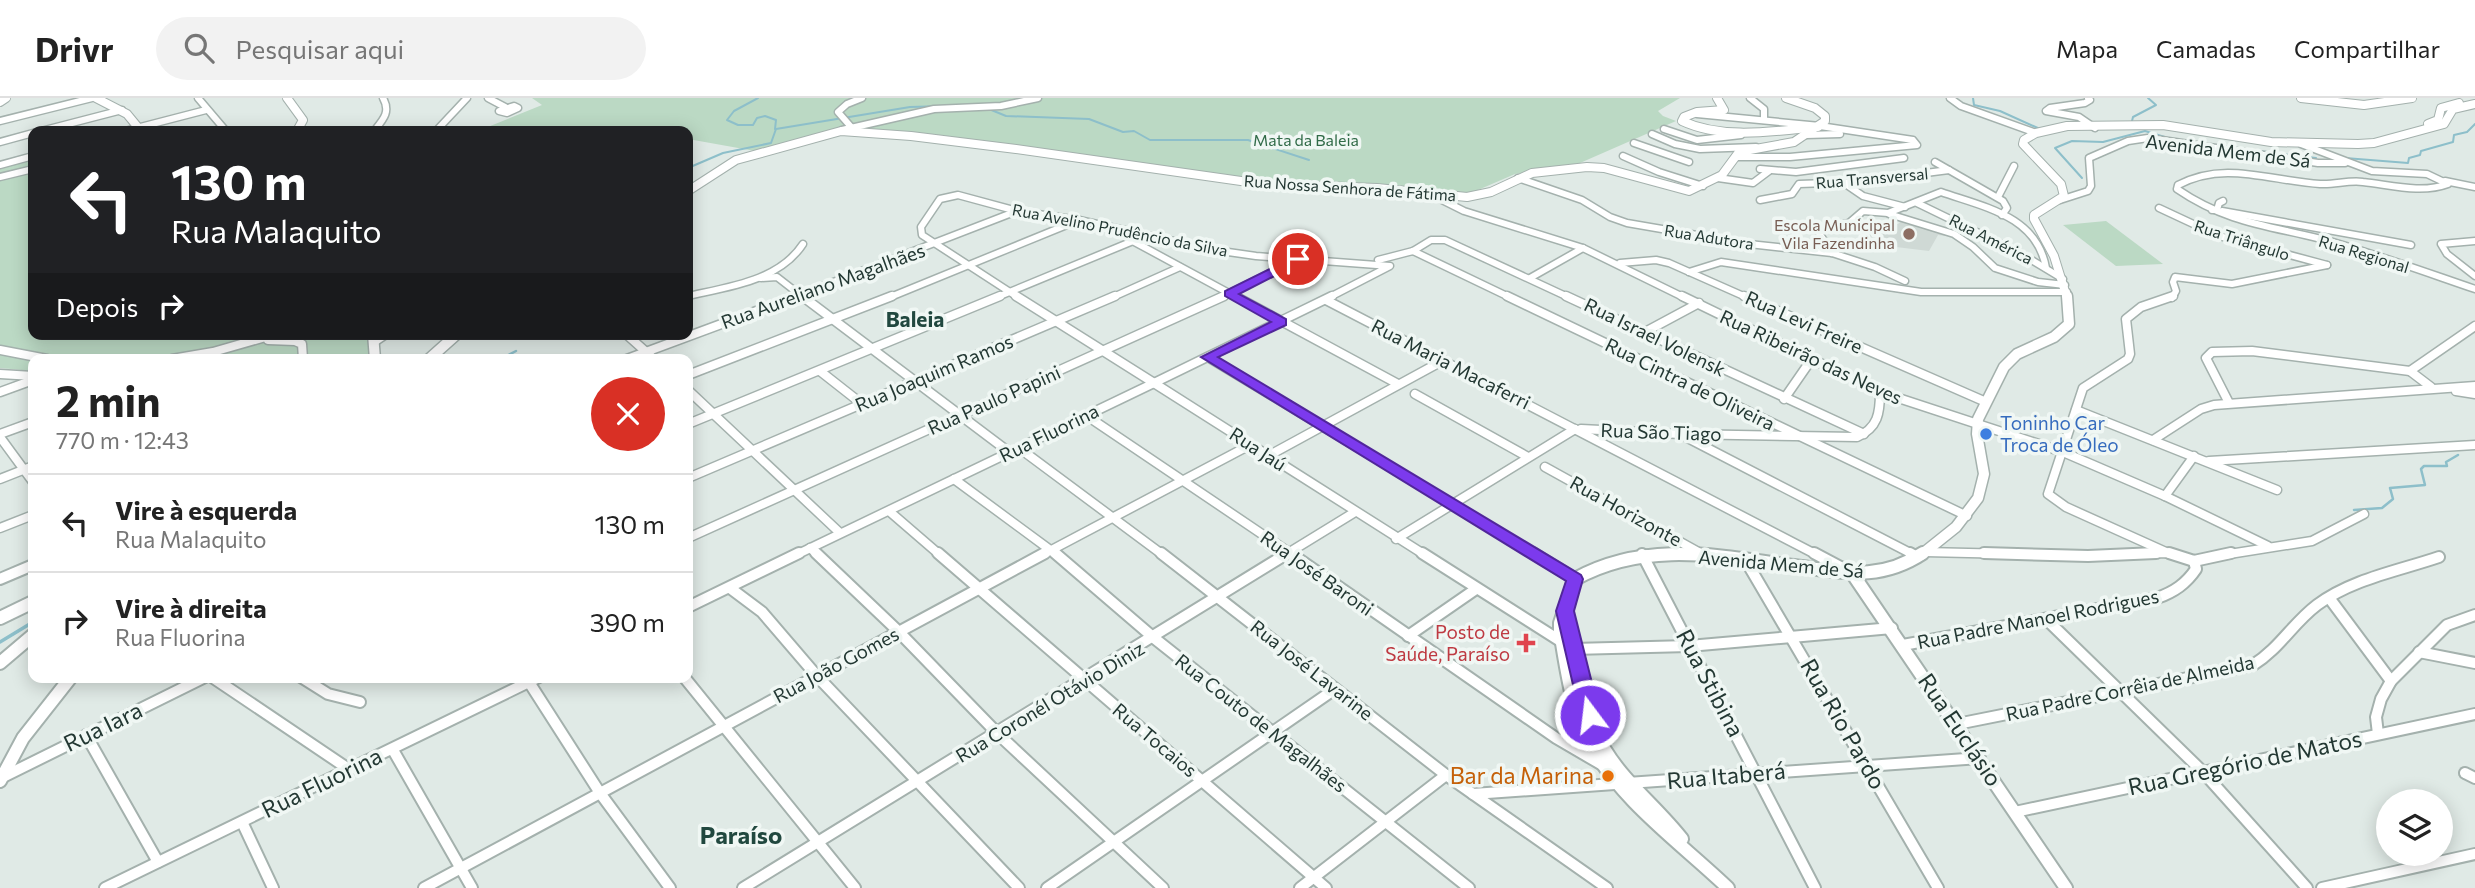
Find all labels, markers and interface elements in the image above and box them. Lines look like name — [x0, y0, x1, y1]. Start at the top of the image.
search box — [156, 17, 646, 80]
text: Drivr — [35, 28, 114, 69]
icon: search — [180, 29, 218, 67]
text: Pesquisar aqui — [236, 33, 404, 64]
text: Mapa — [2056, 34, 2118, 63]
text: Camadas — [2156, 34, 2256, 63]
text: Compartilhar — [2294, 34, 2440, 63]
street label: Avenida Mem de Sá — [2144, 129, 2312, 172]
park label: Mata da Baleia — [1253, 130, 1359, 149]
text: 130 m — [171, 150, 306, 210]
icon: left — [56, 154, 147, 245]
street label: Rua Transversal — [1815, 163, 1929, 192]
street label: Rua Nossa Senhora de Fátima — [1243, 171, 1457, 204]
street label: Rua Avelino Prudêncio da Silva — [1011, 199, 1230, 260]
street label: Rua América — [1946, 209, 2036, 268]
text: Rua Malaquito — [171, 210, 382, 250]
place label: Escola Municipal Vila Fazendinha — [1774, 215, 1895, 252]
street label: Rua Triângulo — [2192, 215, 2292, 264]
street label: Rua Adutora — [1663, 220, 1755, 253]
marker: Escola Municipal Vila Fazendinha — [1901, 226, 1917, 242]
pin — [1268, 229, 1328, 289]
street label: Rua Regional — [2317, 231, 2412, 276]
street label: Rua Aureliano Magalhães — [718, 238, 928, 333]
icon: arrive — [1279, 240, 1317, 278]
street label: Rua Levi Freire — [1742, 285, 1866, 358]
icon: right — [152, 287, 190, 325]
text: Depois — [56, 291, 138, 322]
street label: Rua Israel Volensk — [1581, 292, 1730, 381]
street label: Rua Ribeirão das Neves — [1717, 304, 1906, 409]
district label: Baleia — [886, 306, 944, 331]
street label: Rua Maria Macaferri — [1368, 314, 1535, 414]
street label: Rua Joaquim Ramos — [851, 329, 1016, 416]
street label: Rua Cintra de Oliveira — [1602, 332, 1779, 435]
street label: Rua Paulo Papini — [924, 360, 1064, 439]
text: 2 min — [56, 374, 161, 426]
button: close — [591, 377, 665, 451]
street label: Rua Fluorina — [995, 399, 1102, 467]
place label: Toninho Car Troca de Óleo — [2000, 411, 2119, 456]
street label: Rua São Tiago — [1600, 418, 1722, 445]
street label: Rua Jaú — [1226, 422, 1291, 475]
text: 770 m · 12:43 — [56, 426, 189, 454]
marker: Toninho Car Troca de Óleo — [1978, 426, 1994, 442]
street label: Rua Horizonte — [1566, 470, 1686, 551]
text: Vire à esquerda — [115, 494, 297, 525]
icon: left — [56, 504, 94, 542]
text: 130 m — [594, 508, 665, 539]
text: Rua Malaquito — [115, 525, 266, 553]
street label: Rua José Baroni — [1256, 525, 1378, 620]
street label: Avenida Mem de Sá — [1697, 545, 1865, 582]
street label: Rua Padre Manoel Rodrigues — [1915, 584, 2161, 653]
text: Vire à direita — [115, 592, 267, 623]
icon: right — [56, 602, 94, 640]
text: 390 m — [590, 606, 665, 637]
street label: Rua José Lavarine — [1246, 615, 1378, 725]
place label: Posto de Saúde, Paraíso — [1385, 620, 1510, 665]
street label: Rua João Gomes — [769, 622, 903, 707]
text: Rua Fluorina — [115, 623, 246, 651]
street label: Rua Stibina — [1671, 624, 1751, 741]
marker: Posto de Saúde, Paraíso — [1516, 633, 1536, 653]
street label: Rua Coronél Otávio Diniz — [951, 636, 1148, 767]
street label: Rua Couto de Magalhães — [1171, 648, 1352, 797]
street label: Rua Padre Corrêia de Almeida — [2004, 650, 2256, 725]
street label: Rua Rio Pardo — [1795, 653, 1893, 794]
street label: Rua Euclásio — [1913, 668, 2009, 791]
position arrow — [1553, 678, 1627, 752]
street label: Rua Iara — [59, 695, 146, 757]
street label: Rua Tocaios — [1109, 698, 1202, 781]
street label: Rua Gregório de Matos — [2125, 724, 2364, 801]
street label: Rua Fluorina — [257, 741, 386, 823]
street label: Rua Itaberá — [1665, 756, 1786, 794]
place label: Bar da Marina — [1450, 761, 1594, 789]
marker: Bar da Marina — [1600, 768, 1616, 784]
map controls — [2376, 789, 2453, 866]
button: layers — [2376, 789, 2453, 866]
district label: Paraíso — [700, 820, 782, 849]

